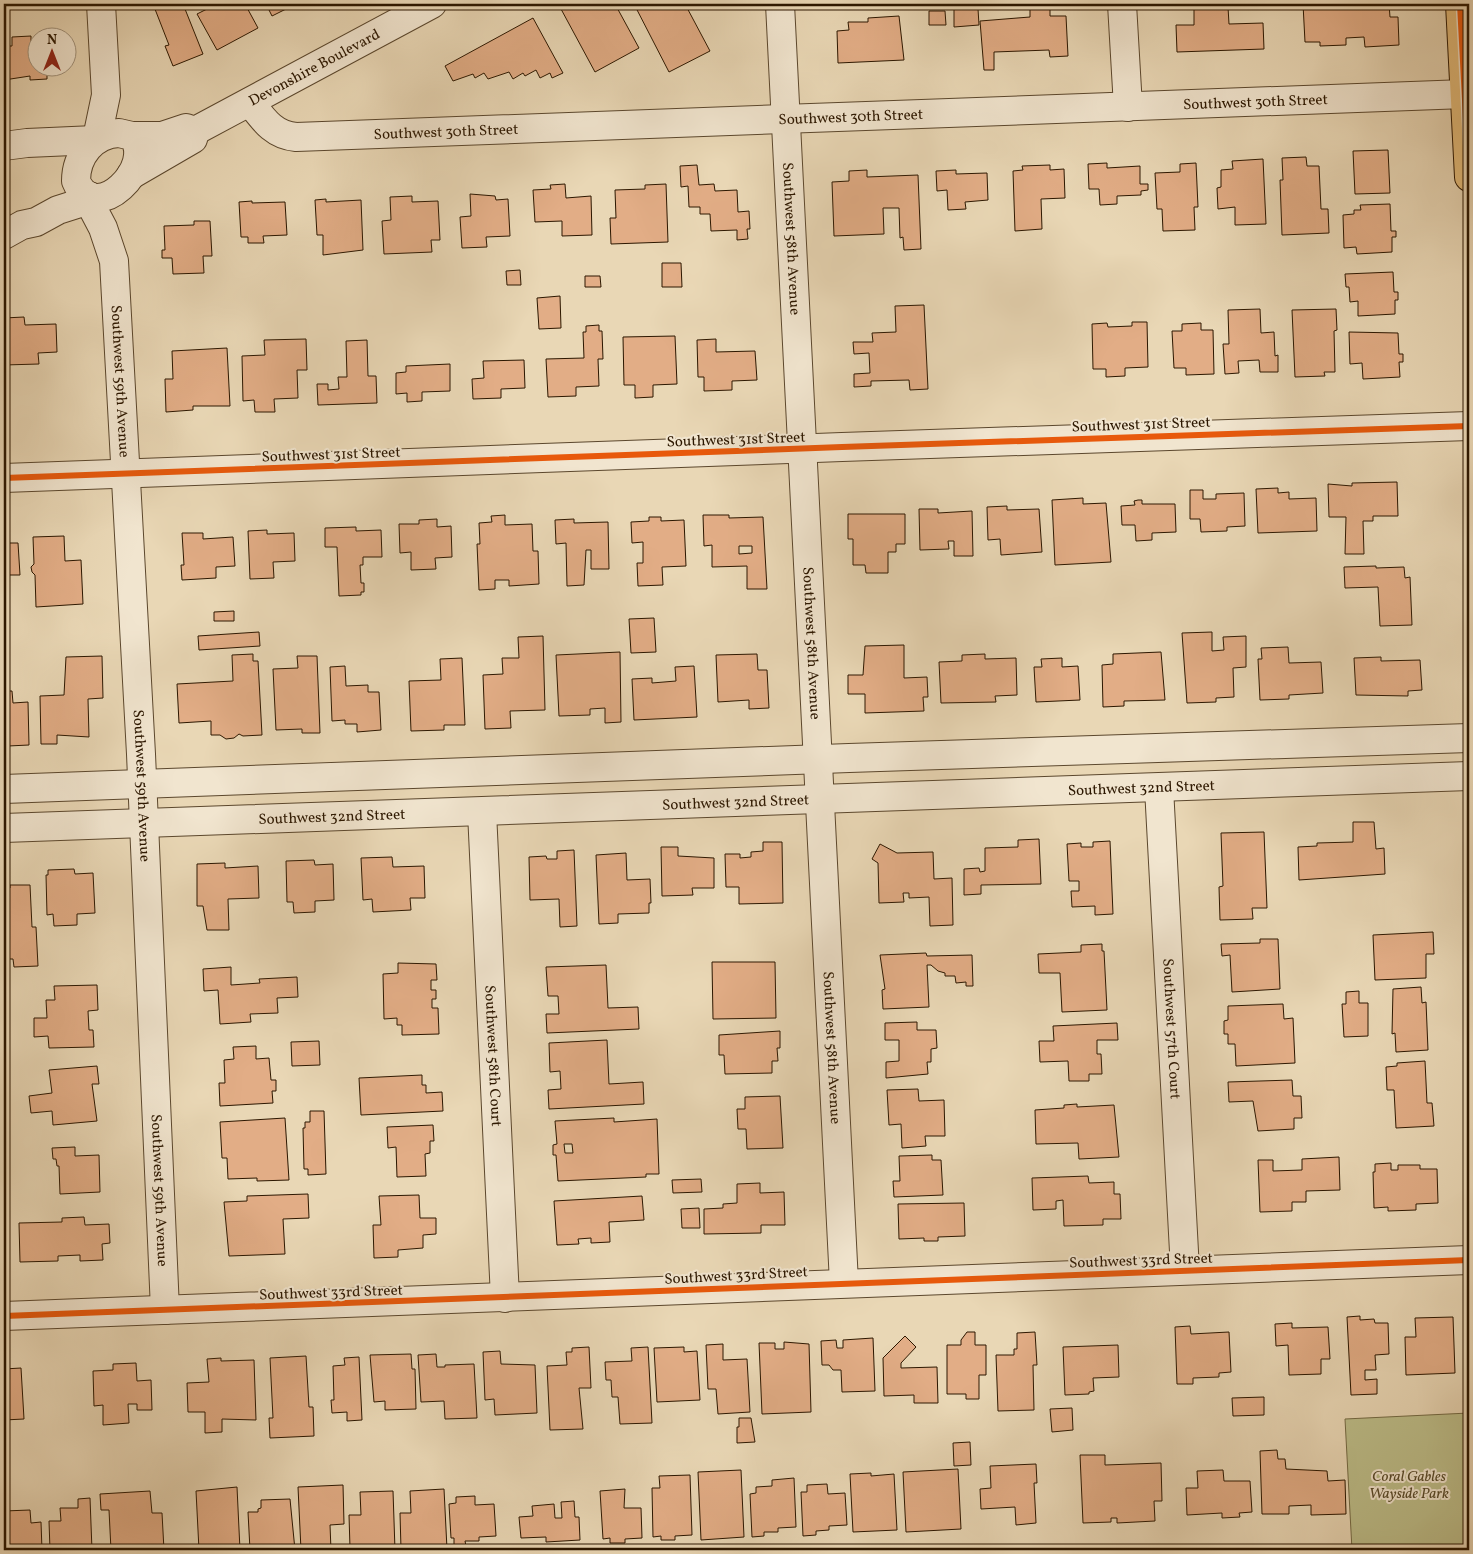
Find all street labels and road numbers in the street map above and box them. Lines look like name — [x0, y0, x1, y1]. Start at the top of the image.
street label: Devonshire Boulevard — [245, 25, 384, 112]
street label: Southwest 30th Street — [1183, 90, 1328, 116]
street label: Southwest 30th Street — [778, 105, 923, 131]
street label: Southwest 30th Street — [373, 120, 519, 146]
street label: Southwest 58th Avenue — [776, 162, 805, 316]
street label: Southwest 59th Avenue — [104, 305, 134, 458]
street label: Southwest 31st Street — [1071, 413, 1211, 438]
street label: Southwest 31st Street — [666, 428, 806, 453]
street label: Southwest 31st Street — [261, 443, 401, 468]
street label: Southwest 58th Avenue — [796, 566, 825, 720]
street label: Southwest 59th Avenue — [127, 709, 155, 863]
street label: Southwest 32nd Street — [1067, 776, 1215, 802]
street label: Southwest 32nd Street — [662, 790, 810, 817]
street label: Southwest 32nd Street — [258, 805, 406, 831]
street label: Southwest 57th Court — [1156, 958, 1185, 1100]
street label: Southwest 58th Avenue — [816, 971, 845, 1125]
street label: Southwest 58th Court — [478, 985, 506, 1127]
street label: Southwest 59th Avenue — [145, 1114, 172, 1267]
street label: Southwest 33rd Street — [1069, 1248, 1213, 1275]
street label: Southwest 33rd Street — [664, 1262, 808, 1291]
street label: Southwest 33rd Street — [259, 1280, 403, 1307]

